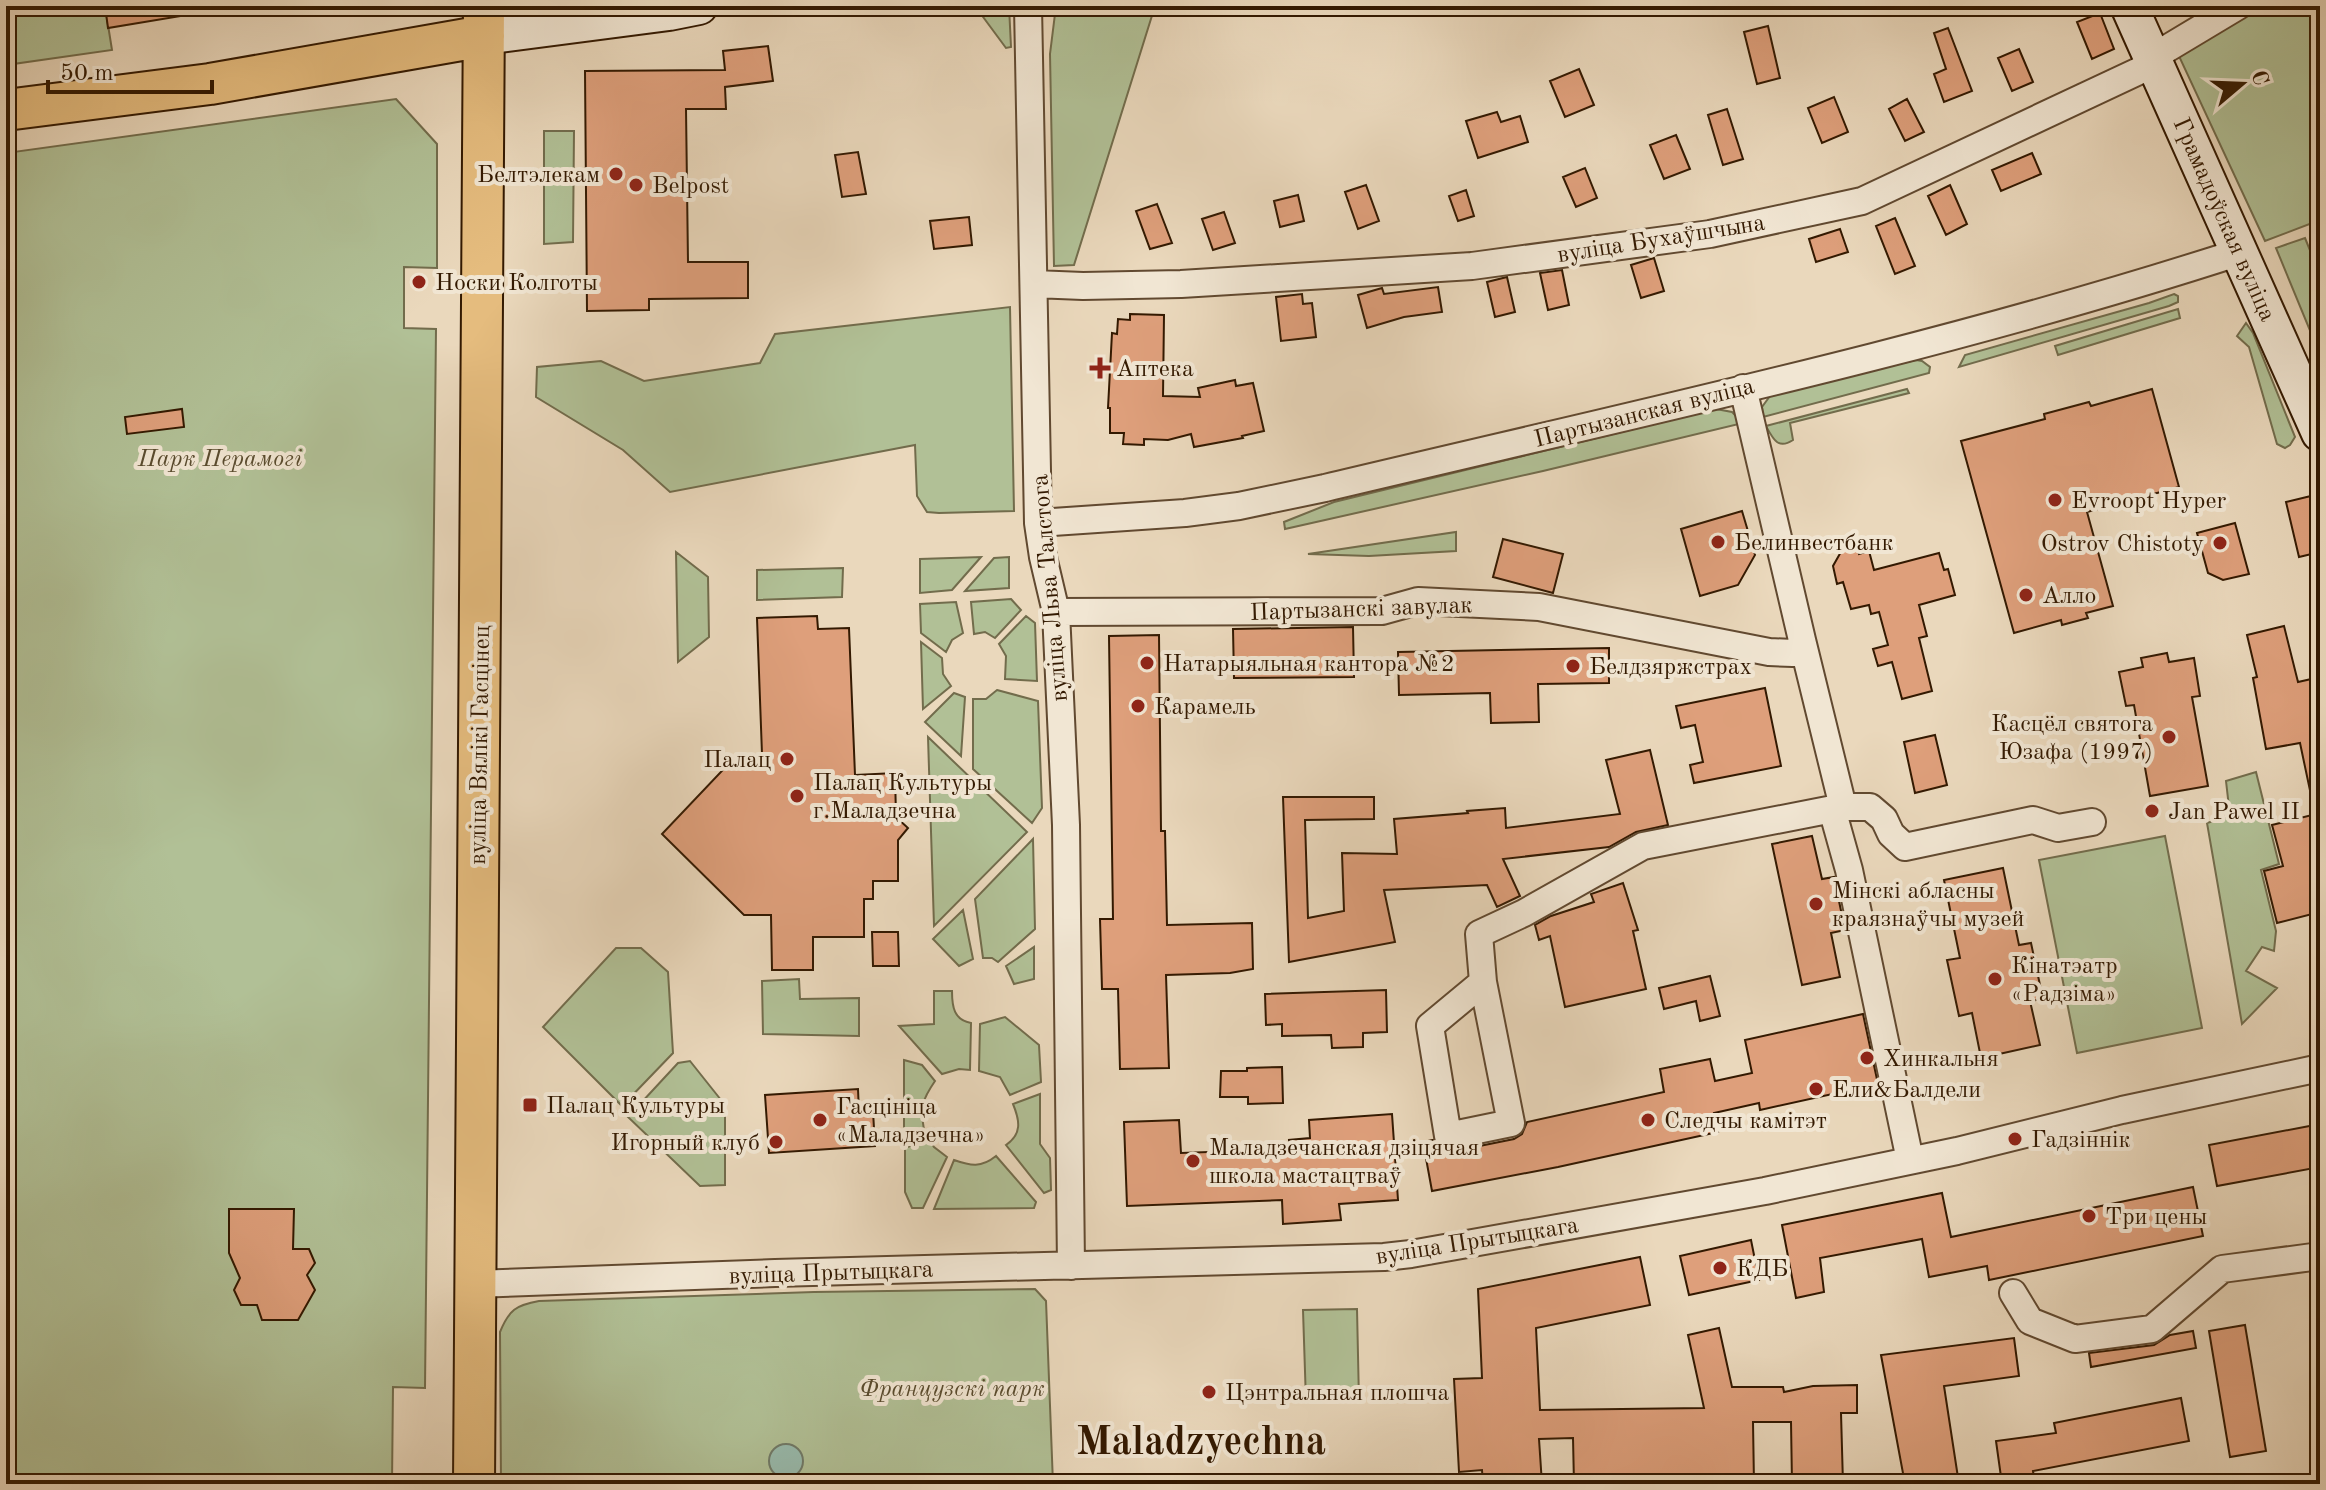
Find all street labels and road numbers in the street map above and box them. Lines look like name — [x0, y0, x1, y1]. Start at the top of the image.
street label: Грамадоўская вуліца — [2167, 114, 2279, 325]
street label: вуліца Бухаўшчына — [1556, 212, 1767, 268]
street label: Партызанская вуліца — [1532, 375, 1757, 453]
street label: вуліца Льва Талстога — [1029, 473, 1073, 703]
street label: Партызанскі завулак — [1249, 594, 1473, 626]
street label: вуліца Вялікі Гасцінец — [467, 625, 495, 865]
street label: вуліца Прытыцкага — [1374, 1214, 1581, 1270]
street label: вуліца Прытыцкага — [728, 1258, 934, 1290]

